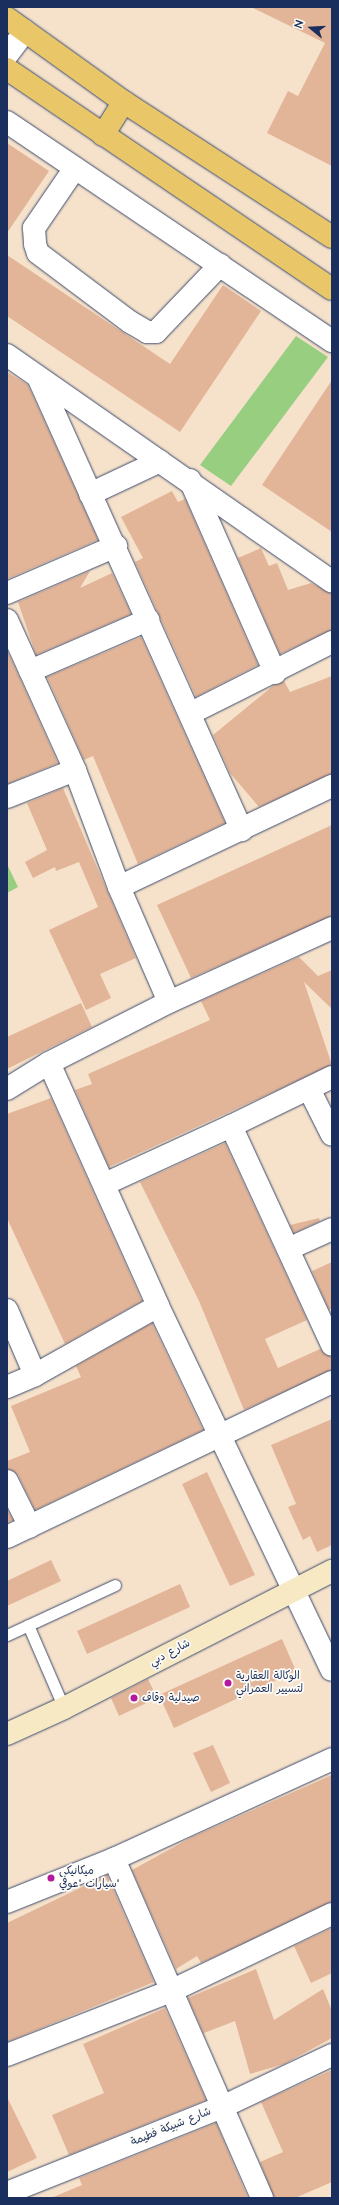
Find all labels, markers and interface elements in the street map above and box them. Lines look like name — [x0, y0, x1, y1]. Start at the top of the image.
north arrow — [291, 8, 331, 48]
text: N — [291, 19, 307, 30]
street label: شارع دبي — [147, 1637, 193, 1669]
place label: الوكالة العقارية لتسيير العمراني — [236, 1670, 303, 1696]
marker: الوكالة العقارية لتسيير العمراني — [223, 1678, 233, 1688]
place label: صيدلية وقاف — [142, 1691, 200, 1705]
marker: صيدلية وقاف — [129, 1693, 139, 1703]
place label: ميكانيكي سيارات "عوفي" — [59, 1865, 119, 1891]
marker: ميكانيكي سيارات "عوفي" — [46, 1873, 56, 1883]
street label: شارع شبيكة فطيمة — [129, 2105, 213, 2149]

